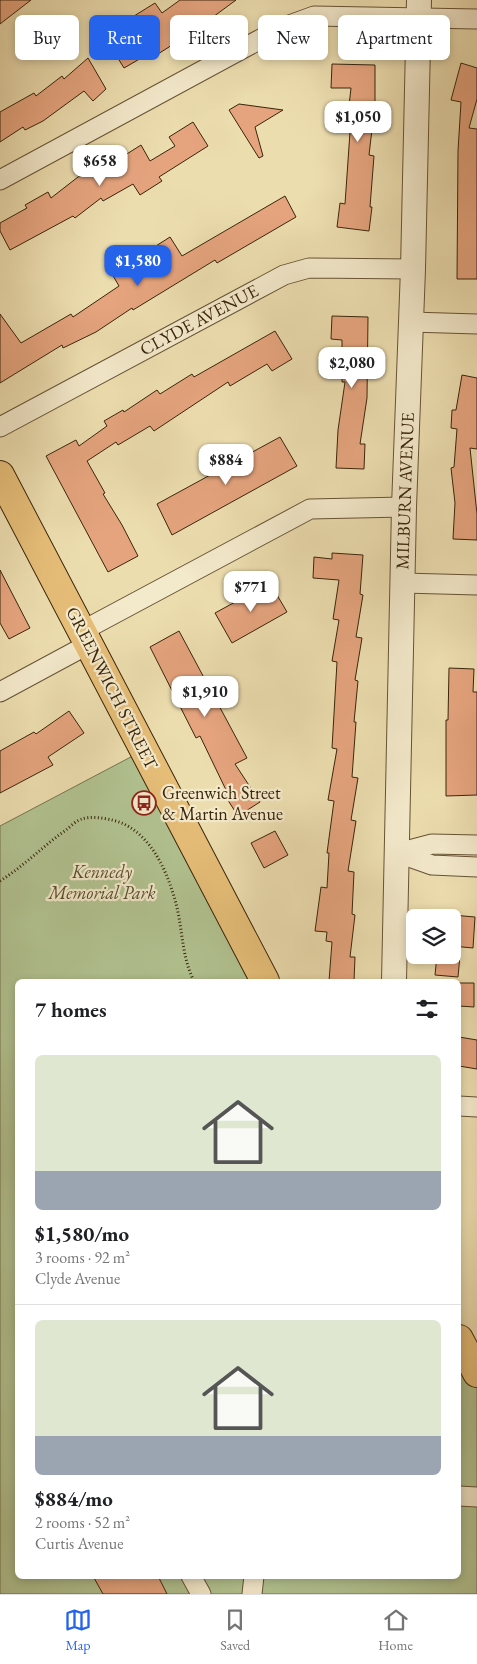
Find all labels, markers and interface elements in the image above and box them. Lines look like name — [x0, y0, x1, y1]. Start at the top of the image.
chip: Buy — [15, 15, 79, 60]
chip: Rent — [89, 15, 160, 60]
chip: Filters — [170, 15, 248, 60]
chip: New — [258, 15, 328, 60]
chip: Apartment — [338, 15, 450, 60]
pin: $1,050 — [317, 100, 399, 143]
text: $1,050 — [335, 106, 381, 127]
pin: $658 — [70, 144, 130, 187]
text: $658 — [84, 150, 116, 171]
pin: $1,580 — [97, 244, 179, 287]
text: $1,580 — [115, 250, 161, 271]
street label: CLYDE AVENUE — [136, 279, 262, 360]
pin: $2,080 — [311, 346, 393, 389]
text: $2,080 — [329, 352, 375, 373]
street label: MILBURN AVENUE — [390, 412, 419, 570]
pin: $884 — [196, 444, 256, 486]
text: $884 — [210, 449, 242, 470]
pin: $771 — [221, 570, 281, 613]
text: $771 — [235, 576, 267, 597]
street label: GREENWICH STREET — [61, 602, 164, 774]
pin: $1,910 — [164, 676, 246, 718]
text: $1,910 — [182, 681, 228, 702]
place label: Greenwich Street & Martin Avenue — [162, 781, 283, 825]
bus stop icon: Greenwich Street & Martin Avenue — [131, 790, 157, 816]
park label: Kennedy Memorial Park — [47, 860, 156, 904]
map controls — [406, 909, 461, 964]
button: layers — [406, 909, 461, 964]
icon: filters — [413, 995, 441, 1023]
text: 7 homes — [35, 996, 107, 1023]
icon: home — [193, 1087, 283, 1177]
text: $1,580/mo — [35, 1220, 129, 1247]
text: 3 rooms · 92 m² — [35, 1247, 130, 1268]
text: Clyde Avenue — [35, 1268, 120, 1289]
icon: home — [193, 1353, 283, 1443]
text: $884/mo — [35, 1485, 113, 1512]
text: 2 rooms · 52 m² — [35, 1512, 130, 1533]
text: Curtis Avenue — [35, 1533, 123, 1554]
tab: Map — [64, 1606, 92, 1654]
tab: Saved — [220, 1606, 250, 1654]
tab: Home — [378, 1606, 413, 1654]

